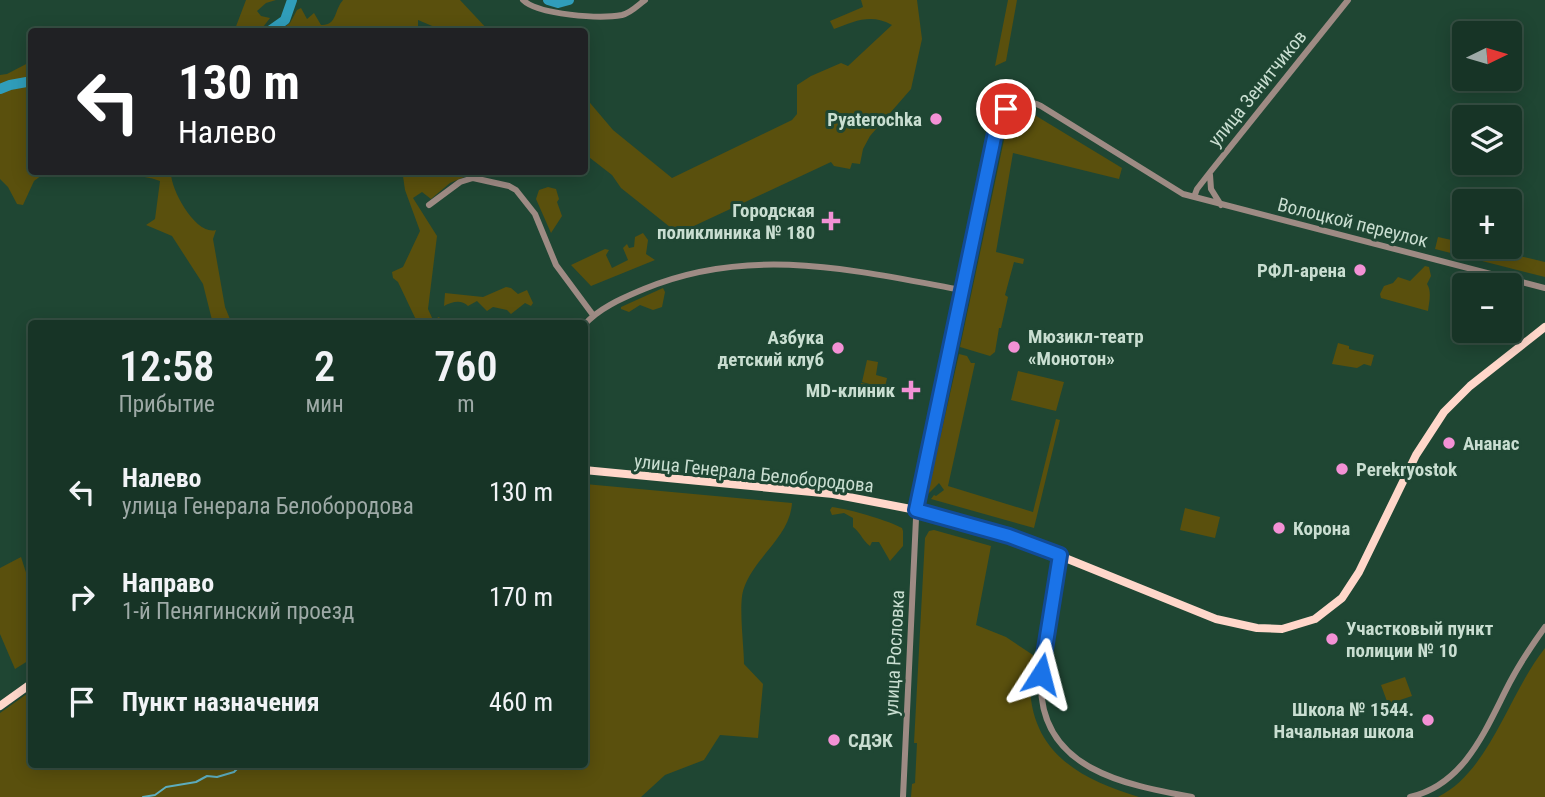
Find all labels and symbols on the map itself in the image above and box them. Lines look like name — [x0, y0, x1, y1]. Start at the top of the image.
north arrow — [1452, 21, 1522, 91]
street label: улица Зенитчиков — [1203, 25, 1311, 151]
pin — [976, 79, 1036, 139]
place label: Pyaterochka — [827, 108, 922, 131]
marker: Pyaterochka — [928, 111, 944, 127]
street label: Волоцкой переулок — [1275, 193, 1430, 252]
place label: Городская поликлиника № 180 — [657, 199, 815, 244]
marker: Городская поликлиника № 180 — [821, 211, 841, 231]
place label: РФЛ-арена — [1257, 259, 1346, 282]
marker: РФЛ-арена — [1352, 262, 1368, 278]
place label: Мюзикл-театр «Монотон» — [1028, 325, 1144, 370]
place label: Азбука детский клуб — [717, 326, 824, 371]
marker: Мюзикл-театр «Монотон» — [1006, 339, 1022, 355]
marker: Азбука детский клуб — [830, 340, 846, 356]
place label: MD-клиник — [806, 379, 895, 402]
marker: MD-клиник — [901, 380, 921, 400]
place label: Ананас — [1463, 432, 1520, 455]
marker: Ананас — [1441, 435, 1457, 451]
street label: улица Генерала Белобородова — [633, 449, 875, 498]
place label: Perekryostok — [1356, 458, 1458, 481]
marker: Perekryostok — [1334, 461, 1350, 477]
place label: Корона — [1293, 517, 1350, 540]
marker: Корона — [1271, 520, 1287, 536]
street label: улица Рословка — [880, 589, 909, 717]
place label: Участковый пункт полиции № 10 — [1346, 617, 1494, 662]
marker: Участковый пункт полиции № 10 — [1324, 631, 1340, 647]
position arrow — [1004, 637, 1078, 711]
place label: Школа № 1544. Начальная школа — [1274, 698, 1414, 743]
marker: Школа № 1544. Начальная школа — [1420, 712, 1436, 728]
place label: СДЭК — [848, 729, 893, 752]
marker: СДЭК — [826, 732, 842, 748]

